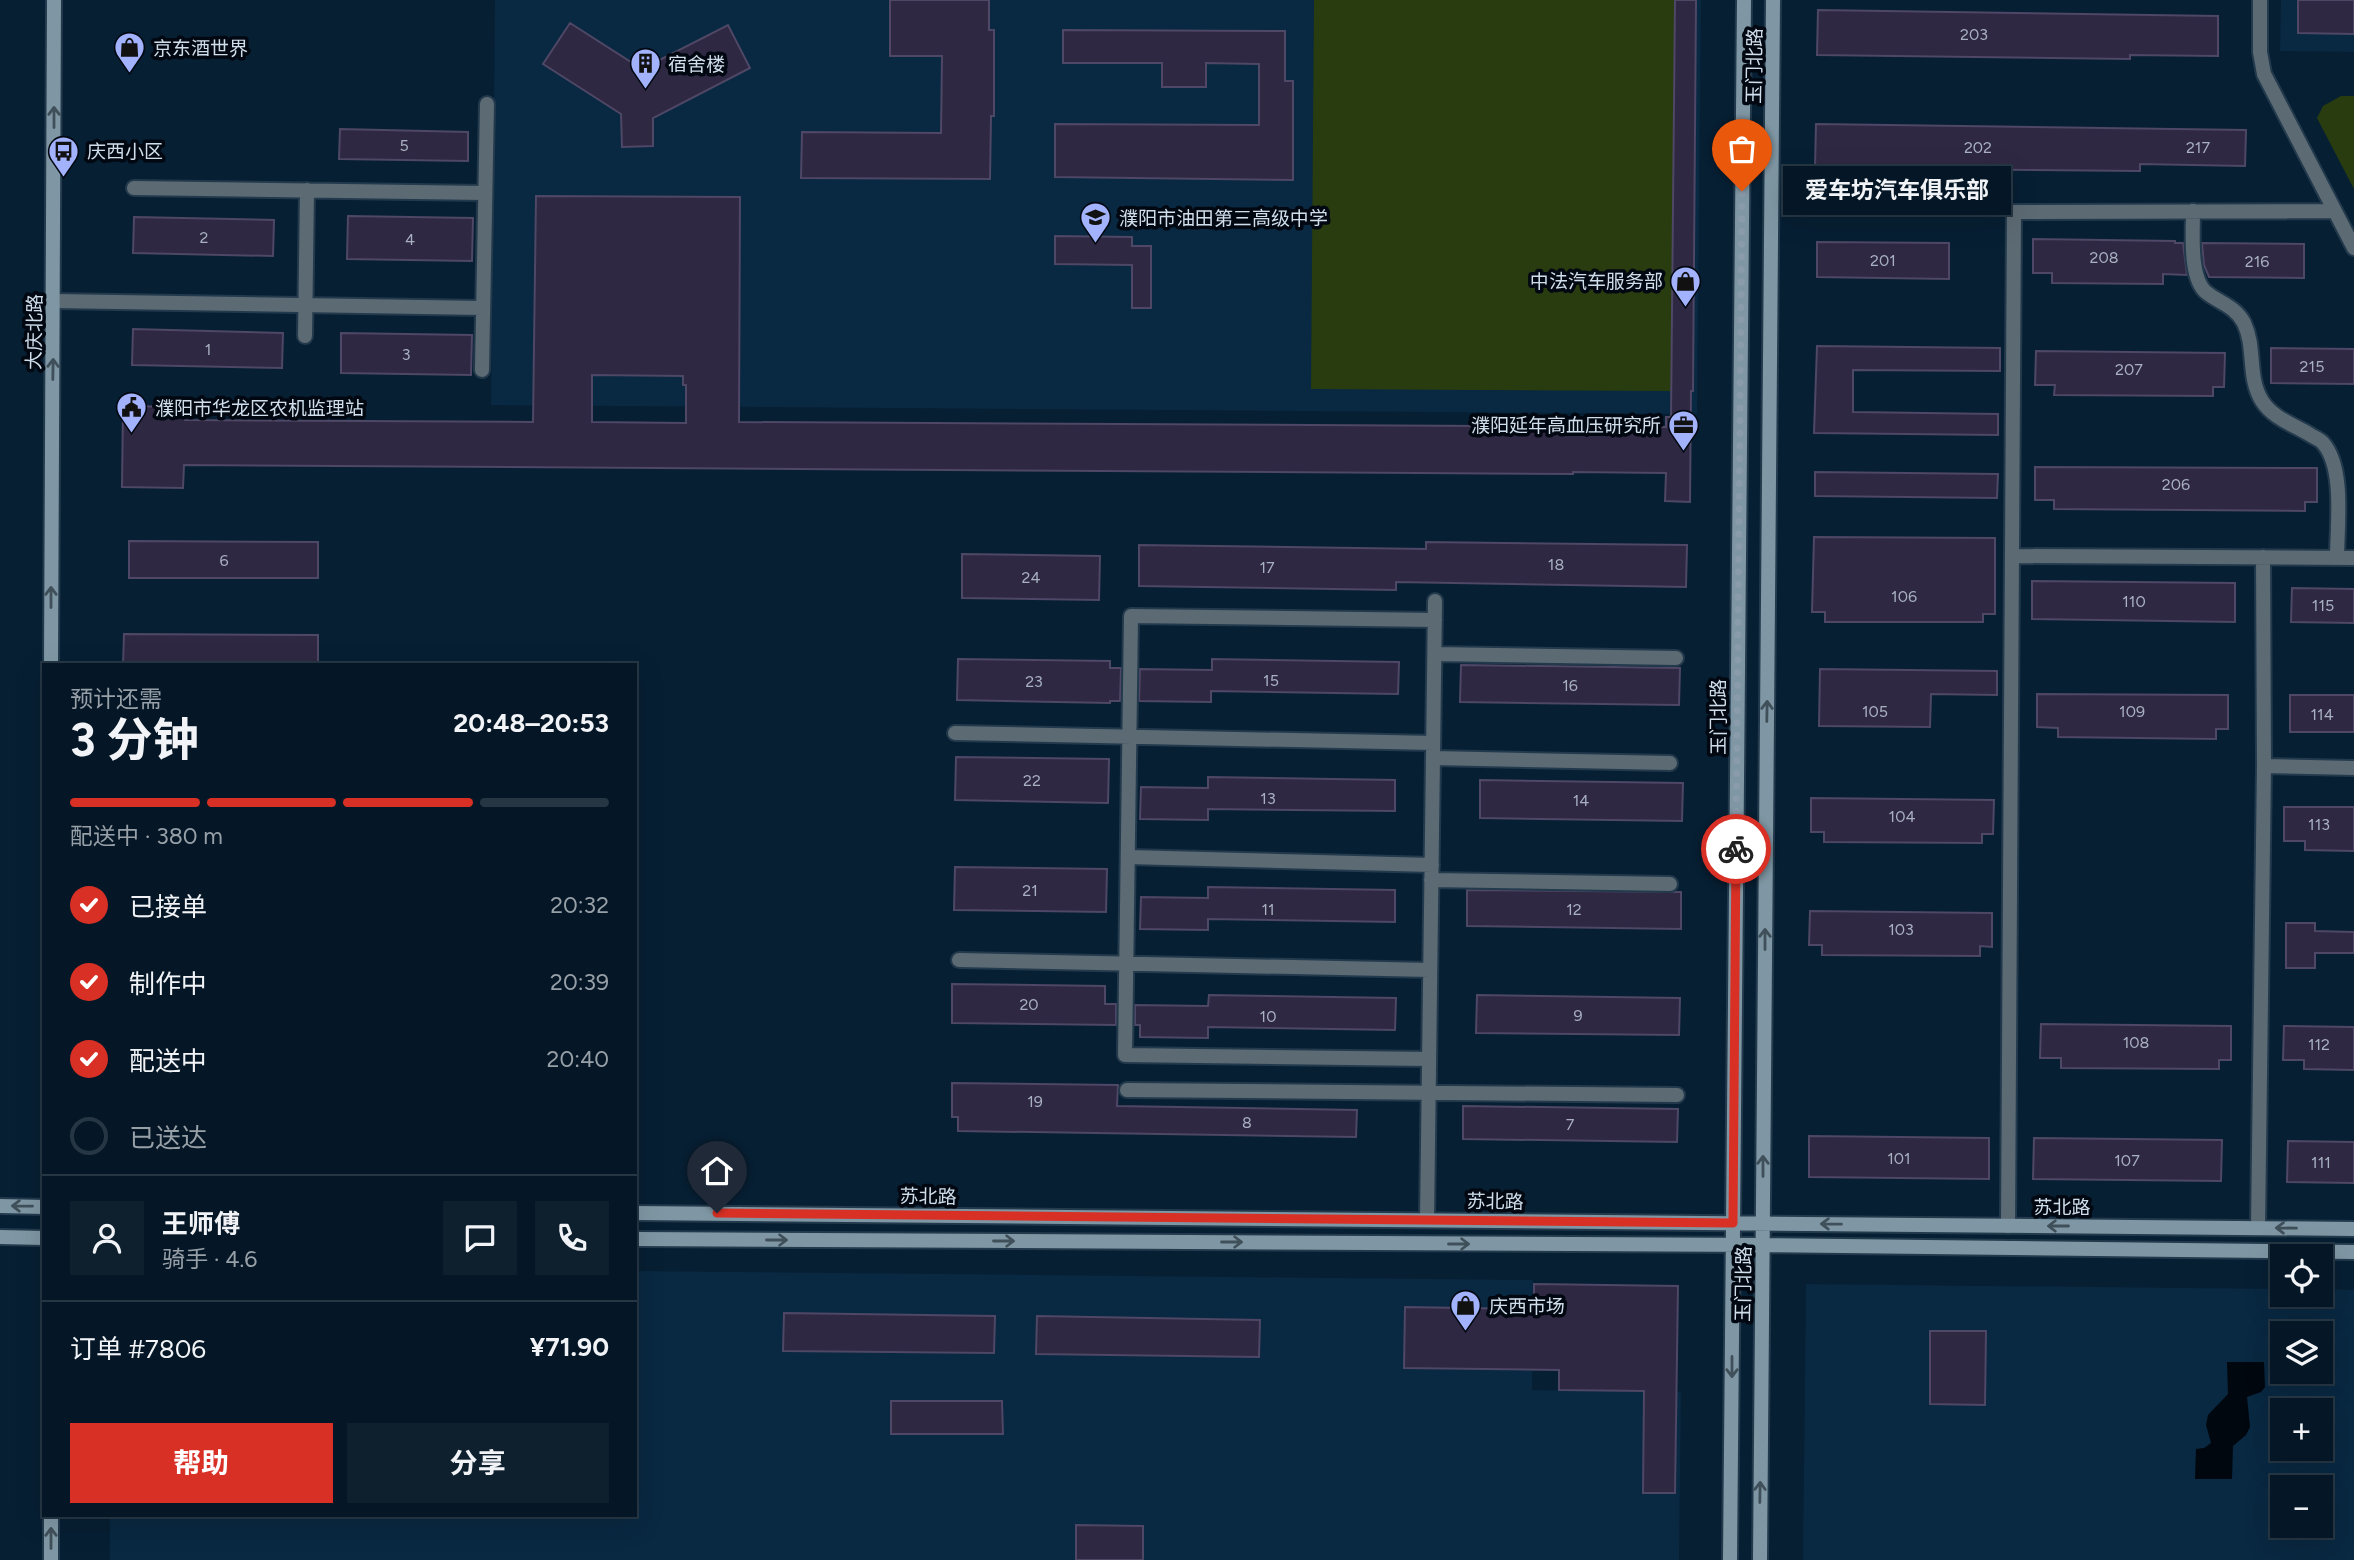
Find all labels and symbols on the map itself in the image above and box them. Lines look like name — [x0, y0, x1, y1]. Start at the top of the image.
house number: 203 — [1960, 25, 1988, 44]
street label: 玉门北路 — [1742, 28, 1767, 104]
shop icon: 京东酒世界 — [113, 31, 147, 75]
place label: 京东酒世界 — [153, 37, 248, 60]
building icon: 宿舍楼 — [628, 47, 662, 91]
place label: 宿舍楼 — [668, 53, 725, 76]
one-way arrow — [47, 106, 61, 129]
pin — [1712, 119, 1772, 191]
bus stop icon: 庆西小区 — [47, 134, 81, 178]
house number: 5 — [399, 136, 409, 155]
house number: 202 — [1964, 138, 1992, 157]
house number: 217 — [2186, 138, 2210, 157]
place label: 庆西小区 — [87, 140, 163, 163]
callout: 爱车坊汽车俱乐部 — [1784, 166, 2012, 216]
school or university icon: 濮阳市油田第三高级中学 — [1079, 201, 1113, 245]
place label: 濮阳市油田第三高级中学 — [1119, 207, 1328, 230]
house number: 2 — [200, 228, 208, 247]
house number: 4 — [405, 230, 415, 249]
house number: 208 — [2089, 248, 2119, 267]
house number: 201 — [1870, 251, 1896, 270]
house number: 216 — [2245, 252, 2269, 271]
shop icon: 中法汽车服务部 — [1669, 264, 1703, 308]
place label: 中法汽车服务部 — [1530, 270, 1663, 293]
street label: 大庆北路 — [22, 294, 47, 370]
house number: 1 — [205, 340, 211, 359]
house number: 3 — [402, 345, 410, 364]
house number: 215 — [2300, 357, 2324, 376]
one-way arrow — [46, 358, 60, 381]
house number: 207 — [2115, 360, 2143, 379]
public building icon: 濮阳市华龙区农机监理站 — [115, 391, 149, 435]
place label: 濮阳市华龙区农机监理站 — [155, 397, 364, 420]
office icon: 濮阳延年高血压研究所 — [1667, 408, 1701, 452]
place label: 濮阳延年高血压研究所 — [1471, 414, 1661, 437]
house number: 206 — [2162, 475, 2190, 494]
house number: 6 — [219, 551, 229, 570]
house number: 18 — [1548, 555, 1564, 574]
house number: 17 — [1259, 558, 1275, 577]
house number: 24 — [1022, 568, 1040, 587]
one-way arrow — [44, 586, 58, 609]
house number: 106 — [1891, 587, 1917, 606]
house number: 110 — [2122, 592, 2146, 611]
house number: 115 — [2312, 596, 2334, 615]
house number: 15 — [1263, 671, 1279, 690]
house number: 23 — [1025, 672, 1043, 691]
house number: 16 — [1562, 676, 1578, 695]
street label: 玉门北路 — [1707, 679, 1730, 755]
one-way arrow — [1760, 700, 1774, 723]
house number: 105 — [1862, 702, 1888, 721]
house number: 109 — [2119, 702, 2145, 721]
house number: 114 — [2310, 705, 2334, 724]
house number: 22 — [1023, 771, 1041, 790]
house number: 13 — [1260, 789, 1276, 808]
house number: 14 — [1573, 791, 1589, 810]
house number: 104 — [1889, 807, 1915, 826]
courier — [1701, 814, 1771, 884]
house number: 113 — [2308, 815, 2330, 834]
house number: 21 — [1022, 881, 1038, 900]
house number: 11 — [1261, 900, 1275, 919]
house number: 12 — [1566, 900, 1582, 919]
house number: 103 — [1888, 920, 1914, 939]
one-way arrow — [1758, 928, 1772, 951]
house number: 20 — [1019, 995, 1039, 1014]
house number: 9 — [1573, 1006, 1583, 1025]
house number: 10 — [1260, 1007, 1276, 1026]
house number: 108 — [2123, 1033, 2149, 1052]
house number: 112 — [2308, 1035, 2330, 1054]
house number: 19 — [1027, 1092, 1043, 1111]
house number: 8 — [1242, 1113, 1252, 1132]
house number: 7 — [1566, 1115, 1575, 1134]
pin — [687, 1141, 747, 1213]
house number: 101 — [1887, 1149, 1911, 1168]
house number: 107 — [2114, 1151, 2140, 1170]
house number: 111 — [2311, 1153, 2331, 1172]
one-way arrow — [1756, 1155, 1770, 1178]
street label: 苏北路 — [899, 1185, 957, 1208]
street label: 苏北路 — [1466, 1190, 1524, 1213]
street label: 苏北路 — [2033, 1196, 2091, 1219]
one-way arrow — [11, 1200, 34, 1213]
one-way arrow — [1820, 1217, 1843, 1231]
one-way arrow — [2047, 1219, 2070, 1233]
one-way arrow — [2275, 1221, 2298, 1235]
one-way arrow — [765, 1233, 788, 1247]
one-way arrow — [993, 1234, 1016, 1248]
one-way arrow — [1220, 1235, 1243, 1249]
one-way arrow — [1448, 1237, 1471, 1251]
street label: 玉门北路 — [1731, 1246, 1756, 1322]
shop icon: 庆西市场 — [1449, 1289, 1483, 1333]
place label: 庆西市场 — [1489, 1295, 1565, 1318]
one-way arrow — [1725, 1355, 1739, 1378]
one-way arrow — [1753, 1481, 1767, 1504]
one-way arrow — [44, 1527, 58, 1550]

